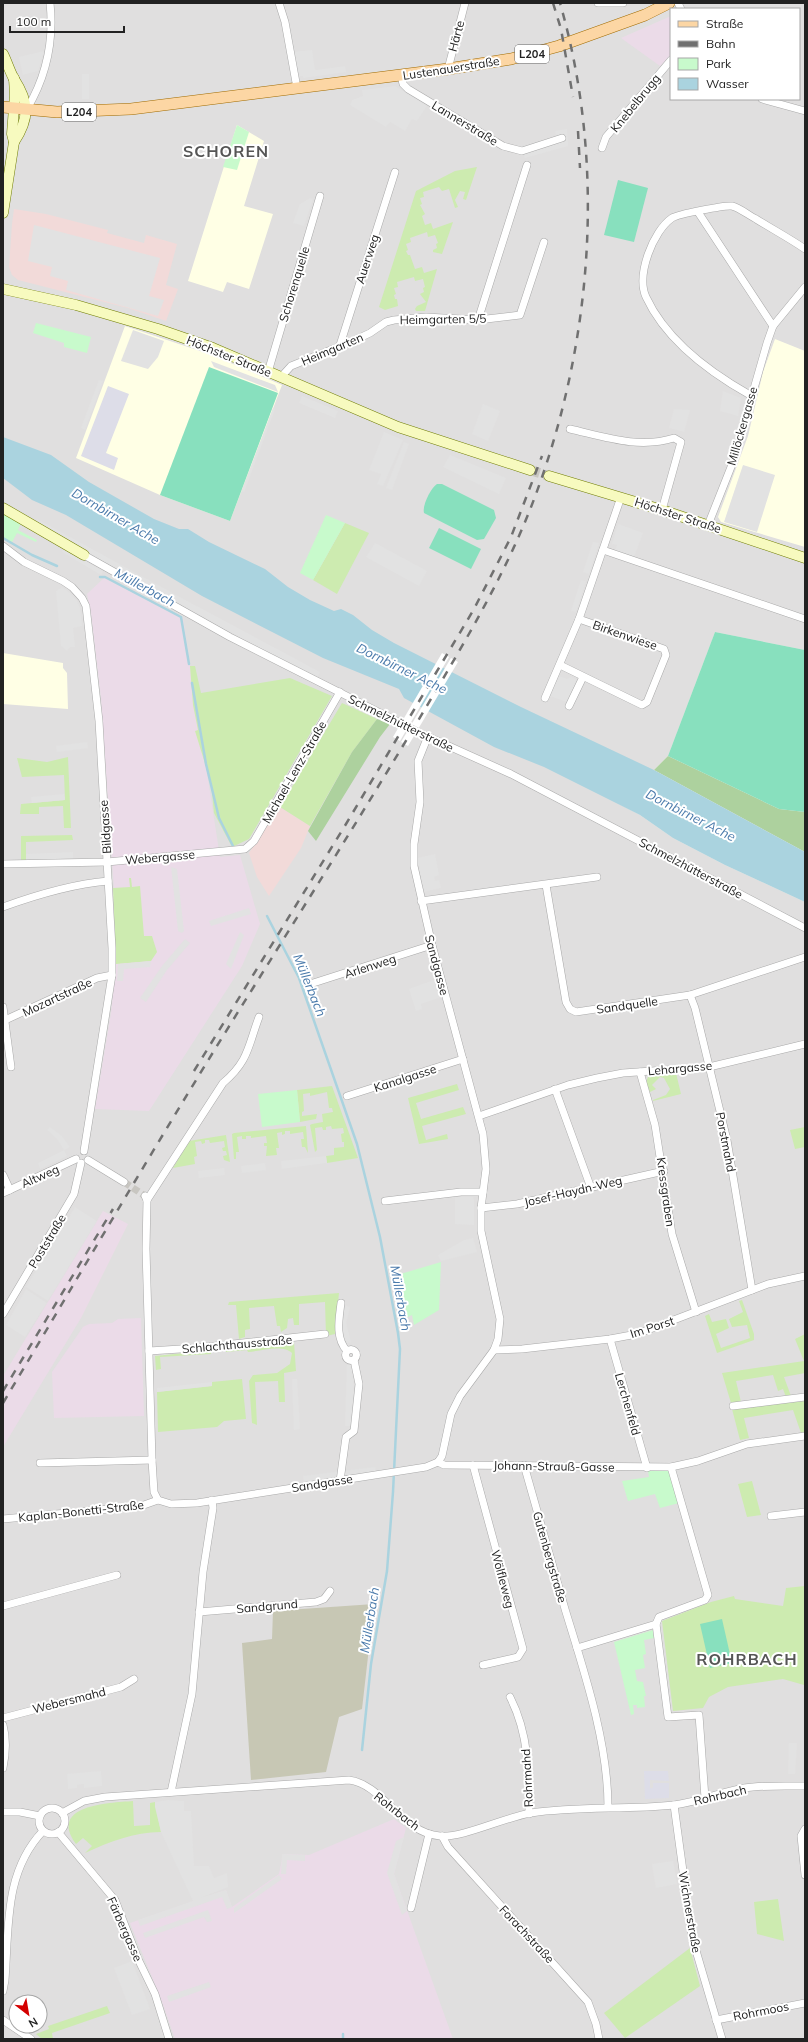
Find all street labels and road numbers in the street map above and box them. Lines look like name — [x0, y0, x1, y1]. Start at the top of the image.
street label: Härte — [445, 19, 467, 53]
road number: L204 — [515, 45, 549, 63]
street label: Lustenauerstraße — [402, 53, 500, 83]
street label: Knebelbrugg — [607, 71, 663, 135]
street label: Lannerstraße — [429, 97, 501, 149]
road number: L204 — [62, 103, 96, 121]
street label: Auerweg — [352, 232, 382, 286]
street label: Schorenquelle — [275, 244, 313, 324]
street label: Heimgarten 5/5 — [399, 311, 487, 327]
street label: Heimgarten — [299, 329, 365, 369]
street label: Höchster Straße — [184, 332, 274, 380]
street label: Millöckergasse — [724, 385, 760, 467]
street label: Höchster Straße — [633, 494, 723, 536]
street label: Birkenwiese — [591, 617, 659, 653]
street label: Schmelzhütterstraße — [346, 691, 456, 755]
street label: Michael-Lenz-Straße — [259, 718, 329, 826]
street label: Bildgasse — [96, 800, 114, 854]
street label: Schmelzhütterstraße — [637, 834, 745, 902]
street label: Webergasse — [124, 846, 196, 868]
street label: Sandgasse — [422, 933, 452, 997]
street label: Arlenweg — [342, 951, 398, 981]
street label: Mozartstraße — [20, 974, 94, 1020]
street label: Sandquelle — [595, 993, 659, 1017]
street label: Lehargasse — [647, 1058, 713, 1078]
street label: Kanalgasse — [372, 1061, 438, 1095]
street label: Porstmahd — [713, 1111, 739, 1173]
street label: Kressgraben — [654, 1156, 678, 1228]
street label: Altweg — [19, 1161, 61, 1191]
street label: Josef-Haydn-Weg — [523, 1172, 623, 1210]
street label: Poststraße — [25, 1211, 69, 1271]
street label: Im Porst — [628, 1313, 676, 1341]
street label: Schlachthausstraße — [181, 1332, 293, 1356]
street label: Lerchenfeld — [612, 1371, 644, 1437]
street label: Johann-Strauß-Gasse — [493, 1457, 615, 1475]
street label: Sandgasse — [290, 1471, 354, 1495]
street label: Kaplan-Bonetti-Straße — [18, 1497, 144, 1525]
street label: Gutenbergstraße — [530, 1510, 570, 1604]
street label: Wölfleweg — [488, 1548, 518, 1610]
street label: Sandgrund — [236, 1596, 298, 1616]
street label: Webersmahd — [31, 1684, 107, 1716]
street label: Rohrmahd — [518, 1748, 536, 1808]
street label: Rohrbach — [692, 1782, 748, 1808]
street label: Rohrbach — [371, 1789, 423, 1833]
street label: Wichnerstraße — [675, 1870, 705, 1954]
street label: Färbergasse — [104, 1894, 146, 1964]
street label: Forachstraße — [496, 1902, 558, 1966]
street label: Rohrmoos — [732, 1998, 790, 2024]

